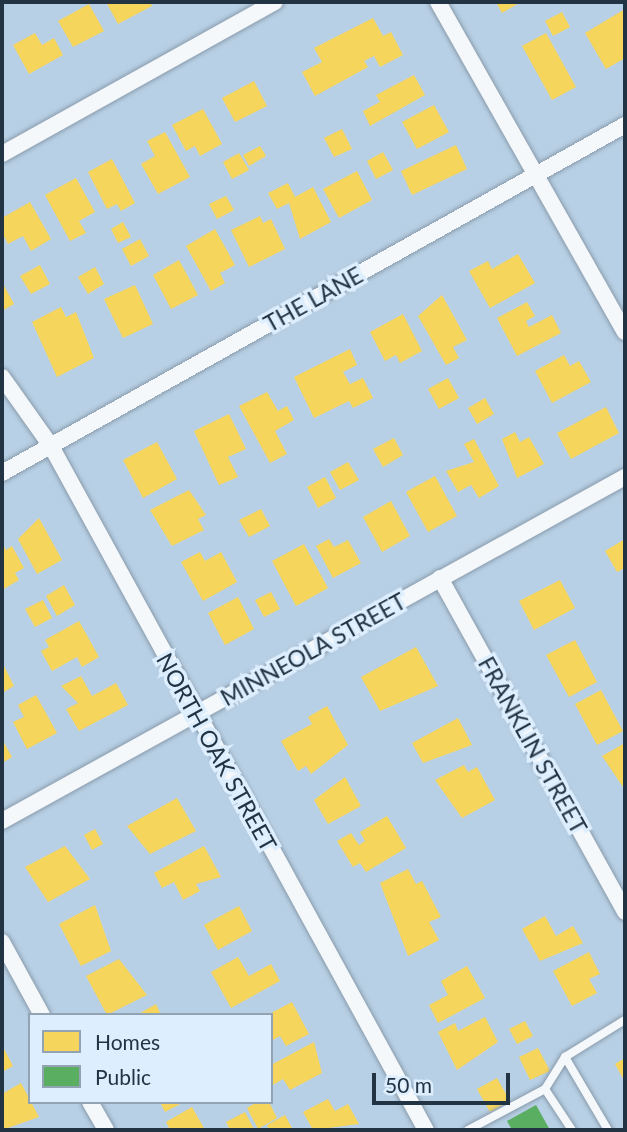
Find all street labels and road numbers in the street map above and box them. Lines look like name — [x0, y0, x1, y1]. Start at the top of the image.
street label: THE LANE — [259, 261, 367, 337]
street label: MINNEOLA STREET — [215, 586, 411, 712]
street label: NORTH OAK STREET — [151, 648, 283, 856]
street label: FRANKLIN STREET — [473, 652, 593, 838]

